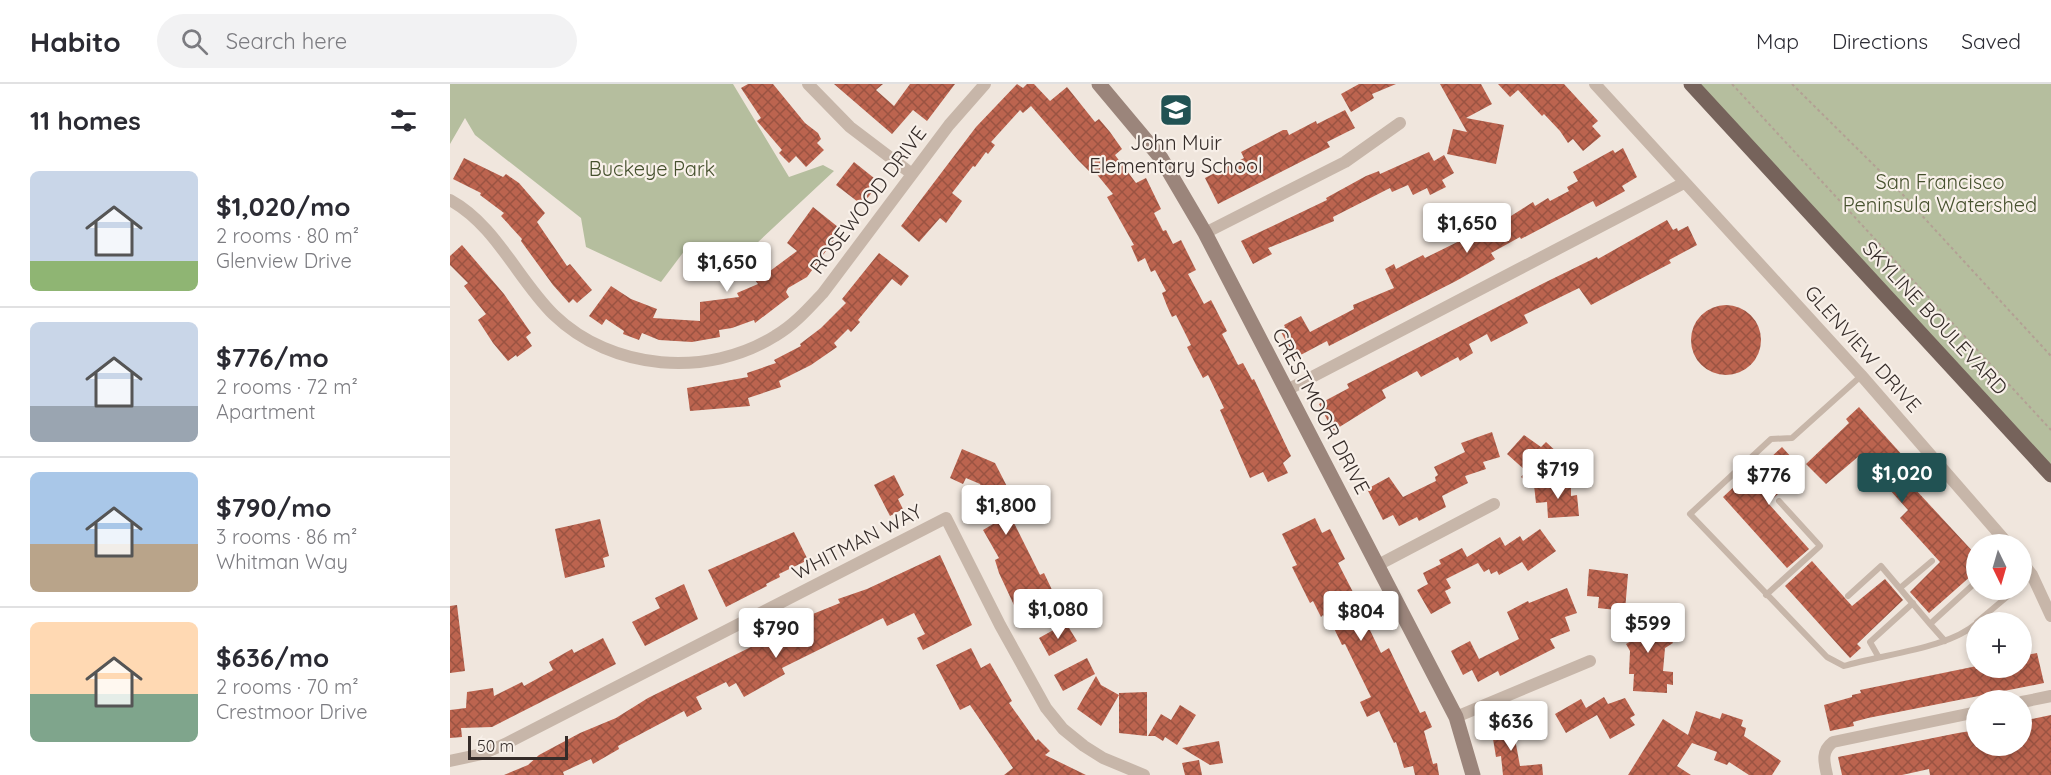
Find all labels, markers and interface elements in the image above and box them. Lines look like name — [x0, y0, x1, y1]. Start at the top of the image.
search box — [157, 14, 577, 68]
text: Habito — [30, 24, 121, 59]
icon: search — [178, 25, 211, 58]
text: Search here — [226, 27, 347, 55]
text: Map — [1756, 28, 1799, 54]
text: Directions — [1832, 28, 1928, 54]
text: Saved — [1961, 28, 2021, 54]
school or university icon: John Muir Elementary School — [1158, 92, 1194, 128]
text: 11 homes — [30, 104, 141, 137]
icon: filters — [387, 104, 420, 137]
street label: ROSEWOOD DRIVE — [804, 121, 931, 278]
place label: John Muir Elementary School — [1089, 130, 1263, 178]
park label: Buckeye Park — [589, 156, 715, 181]
park label: San Francisco Peninsula Watershed — [1843, 169, 2037, 217]
text: $1,020/mo — [216, 190, 350, 223]
icon: home — [78, 195, 150, 267]
pin: $1,650 — [1418, 203, 1516, 254]
text: $1,650 — [1437, 210, 1497, 235]
text: 2 rooms · 80 m² — [216, 223, 359, 248]
street label: SKYLINE BOULEVARD — [1858, 236, 2013, 400]
pin: $1,650 — [678, 242, 776, 293]
text: Glenview Drive — [216, 248, 352, 273]
text: $1,650 — [697, 249, 757, 274]
street label: GLENVIEW DRIVE — [1800, 280, 1927, 417]
street label: CRESTMOOR DRIVE — [1267, 323, 1376, 498]
text: $776/mo — [216, 341, 329, 374]
icon: home — [78, 346, 150, 418]
text: 2 rooms · 72 m² — [216, 374, 358, 399]
text: Apartment — [216, 399, 316, 424]
pin: $719 — [1522, 449, 1594, 500]
pin: $1,020 — [1853, 453, 1951, 504]
pin: $776 — [1733, 455, 1805, 506]
text: $719 — [1537, 456, 1579, 481]
text: $1,020 — [1871, 460, 1933, 485]
text: $776 — [1747, 462, 1791, 487]
pin: $1,800 — [957, 485, 1055, 536]
text: $790/mo — [216, 491, 332, 524]
text: $1,800 — [976, 492, 1036, 517]
icon: home — [78, 496, 150, 568]
street label: WHITMAN WAY — [788, 498, 926, 585]
text: 3 rooms · 86 m² — [216, 524, 357, 549]
north arrow — [1966, 534, 2032, 600]
map controls — [1966, 534, 2032, 756]
text: Whitman Way — [216, 549, 348, 574]
pin: $1,080 — [1009, 589, 1107, 640]
pin: $804 — [1325, 591, 1397, 642]
text: $1,080 — [1028, 596, 1088, 621]
text: $804 — [1338, 598, 1384, 623]
pin: $599 — [1612, 603, 1684, 654]
pin: $790 — [740, 608, 812, 659]
text: $599 — [1625, 610, 1671, 635]
button: + — [1966, 612, 2032, 678]
text: $790 — [753, 615, 799, 640]
text: $636/mo — [216, 641, 329, 674]
icon: home — [78, 646, 150, 718]
text: 2 rooms · 70 m² — [216, 674, 359, 699]
button: − — [1966, 690, 2032, 756]
text: Crestmoor Drive — [216, 699, 367, 724]
pin: $636 — [1475, 701, 1547, 752]
text: $636 — [1489, 708, 1533, 733]
scale bar — [468, 733, 568, 760]
text: 50 m — [477, 736, 514, 756]

